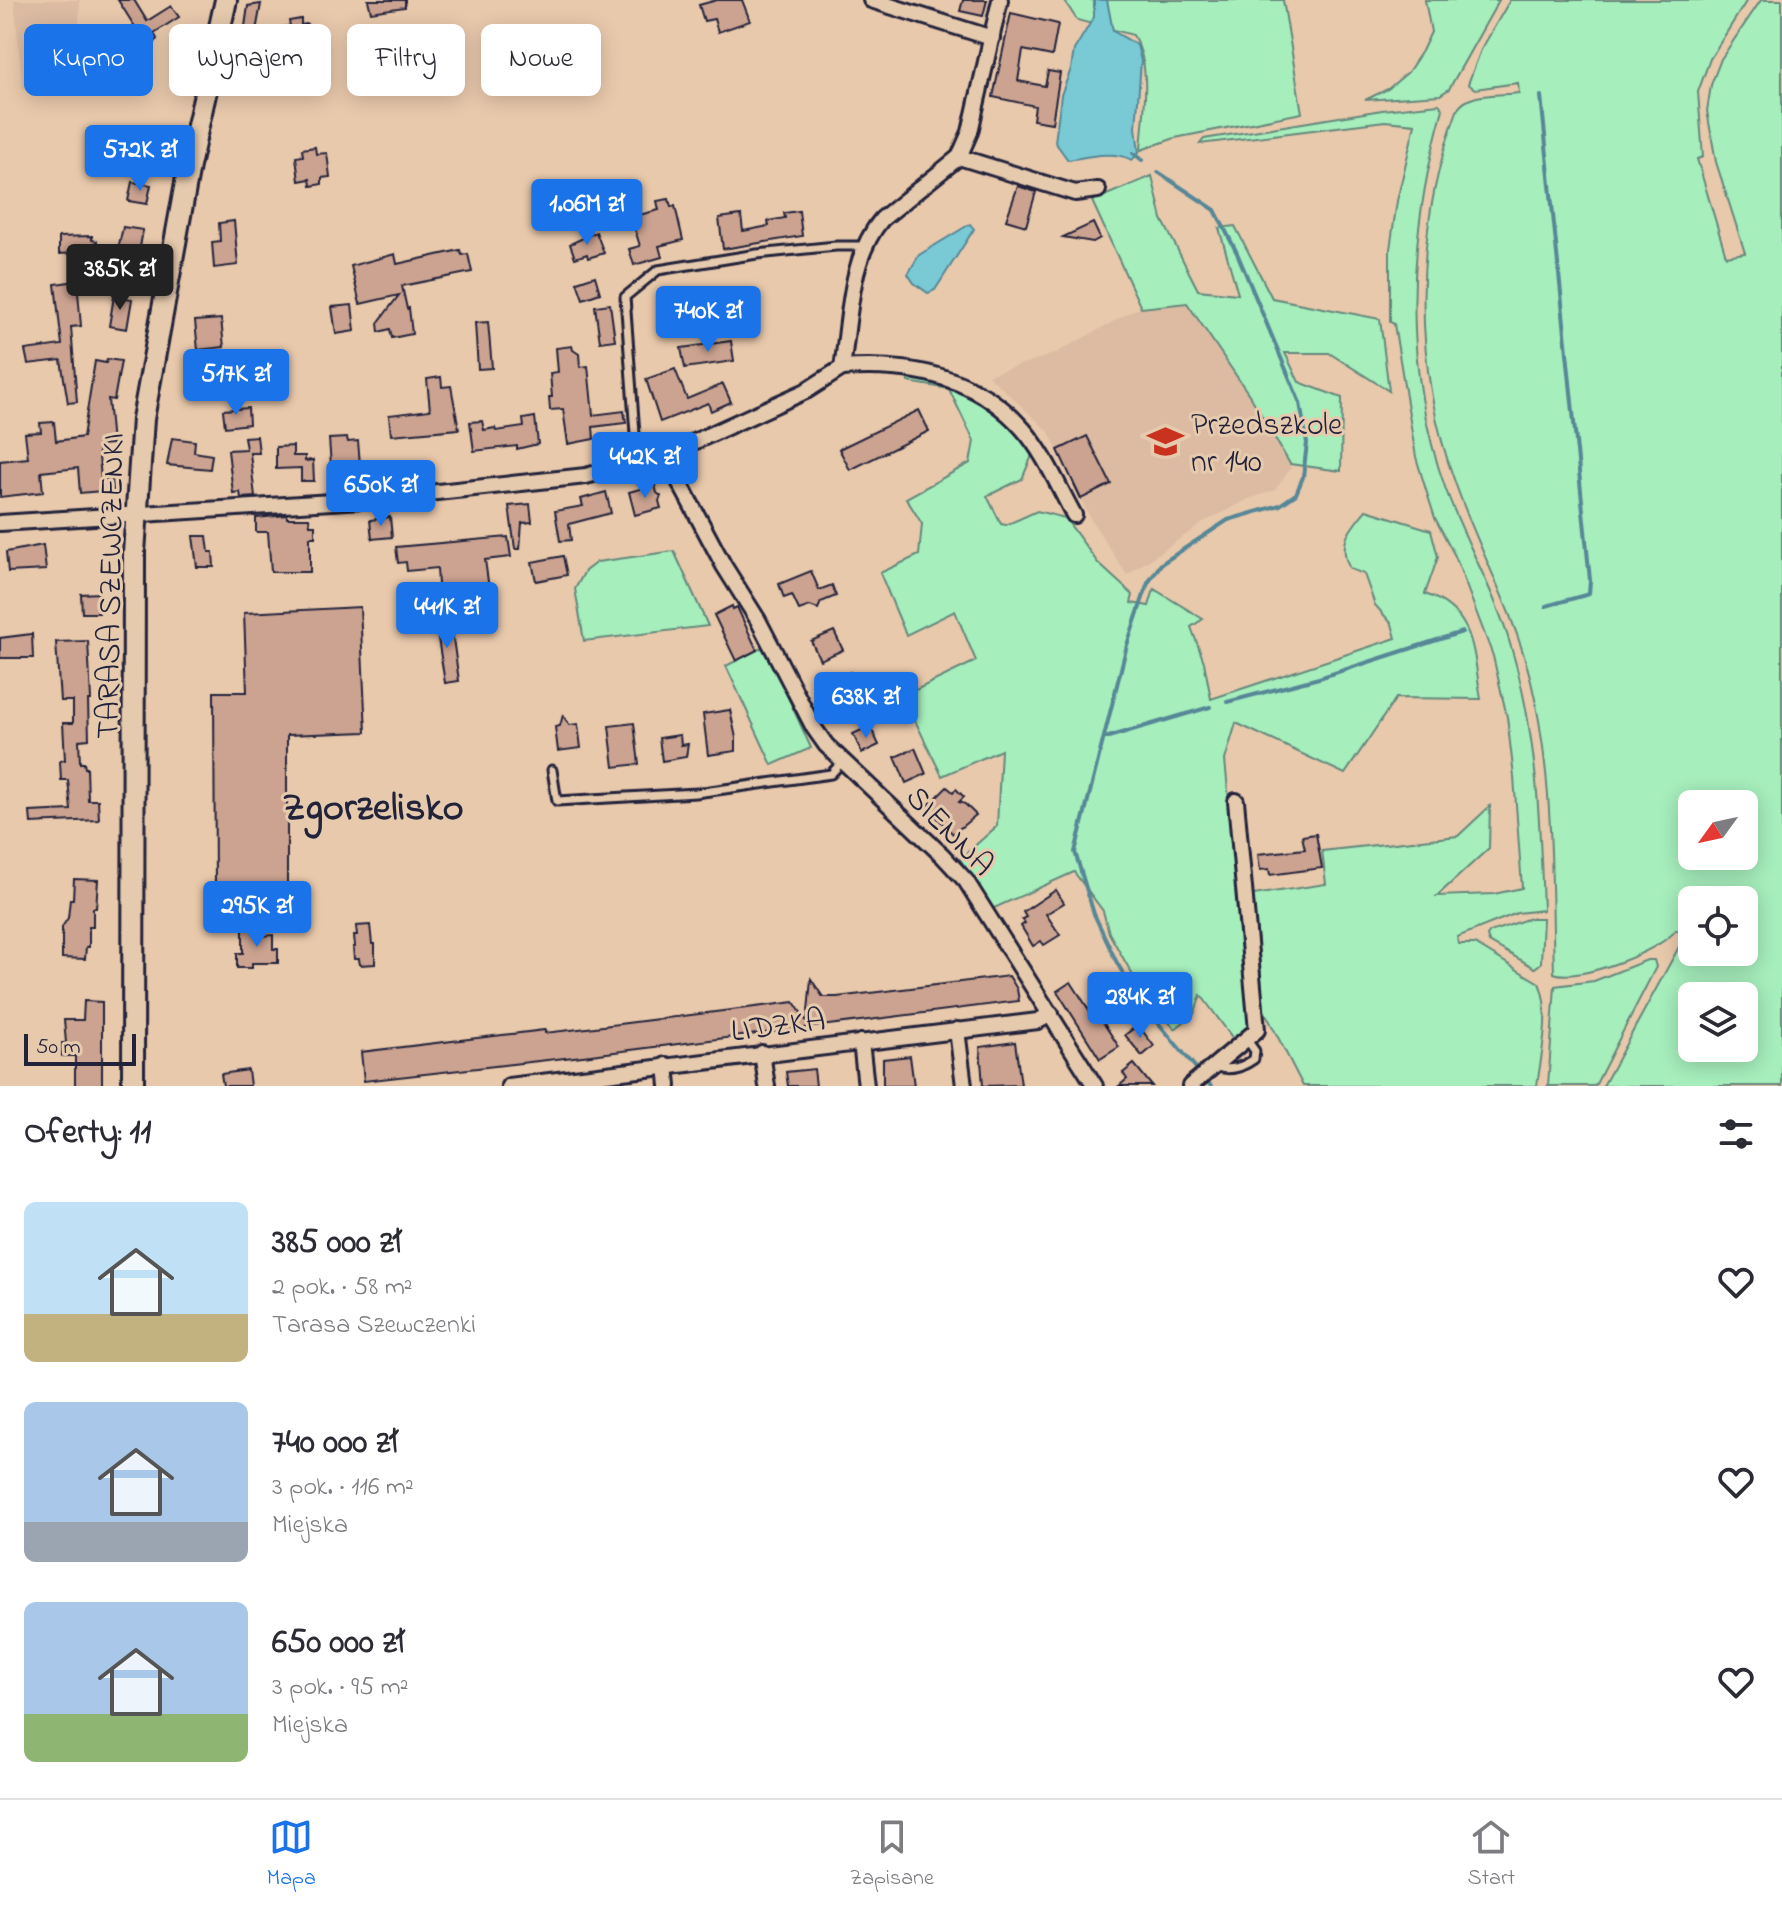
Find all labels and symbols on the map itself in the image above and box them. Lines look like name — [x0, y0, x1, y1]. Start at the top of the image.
pin: 572K zł — [66, 125, 214, 193]
pin: 1.06M zł — [504, 179, 670, 247]
pin: 385K zł — [46, 244, 194, 312]
pin: 740K zł — [634, 286, 782, 354]
pin: 517K zł — [162, 349, 310, 417]
place label: Przedszkole nr 140 — [1191, 403, 1343, 487]
school or university icon: Przedszkole nr 140 — [1146, 422, 1184, 460]
street label: TARASA SZEWCZENKI — [86, 432, 139, 740]
pin: 442K zł — [571, 432, 719, 500]
pin: 650K zł — [307, 460, 455, 528]
pin: 441K zł — [373, 582, 521, 650]
pin: 638K zł — [792, 672, 940, 740]
street label: SIENNA — [893, 776, 1004, 888]
district label: Zgorzelisko — [282, 780, 464, 839]
north arrow — [1678, 790, 1758, 870]
pin: 295K zł — [183, 881, 331, 949]
pin: 284K zł — [1066, 972, 1214, 1040]
street label: LIDZKA — [729, 998, 828, 1057]
scale bar — [24, 1030, 136, 1066]

